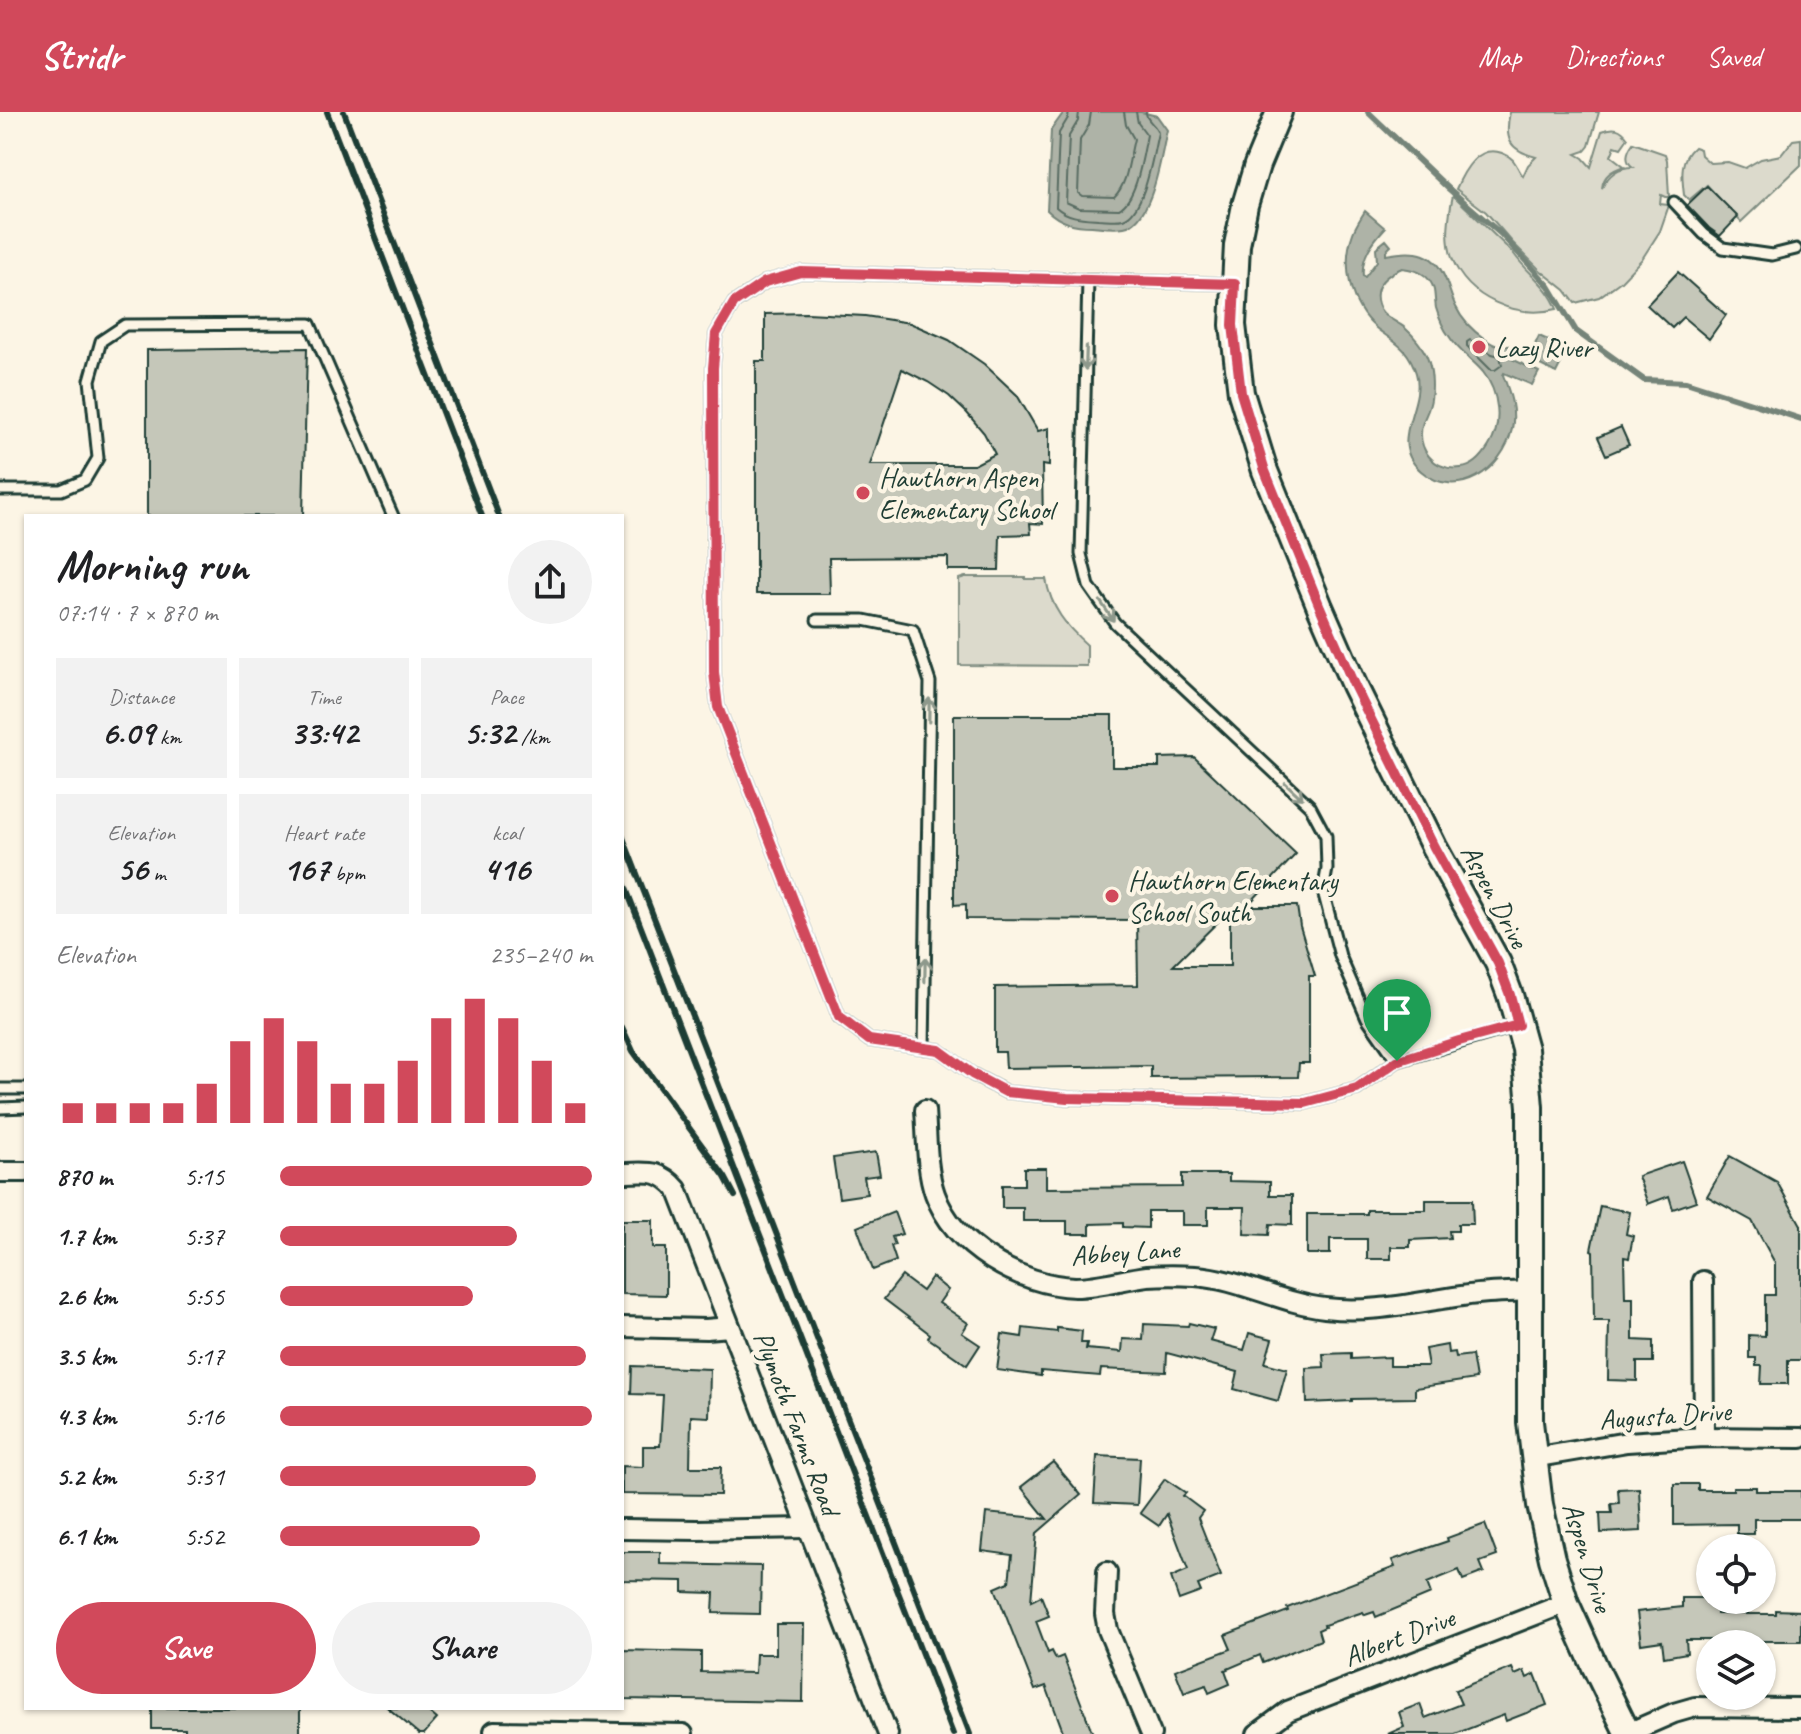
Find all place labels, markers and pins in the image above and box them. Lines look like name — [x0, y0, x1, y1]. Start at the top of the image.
place label: Lazy River — [1495, 330, 1595, 365]
marker: Lazy River — [1470, 338, 1488, 356]
place label: Hawthorn Aspen Elementary School — [879, 460, 1059, 527]
marker: Hawthorn Aspen Elementary School — [854, 484, 872, 502]
place label: Hawthorn Elementary School South — [1128, 863, 1340, 930]
marker: Hawthorn Elementary School South — [1103, 887, 1121, 905]
pin — [1363, 979, 1431, 1061]

